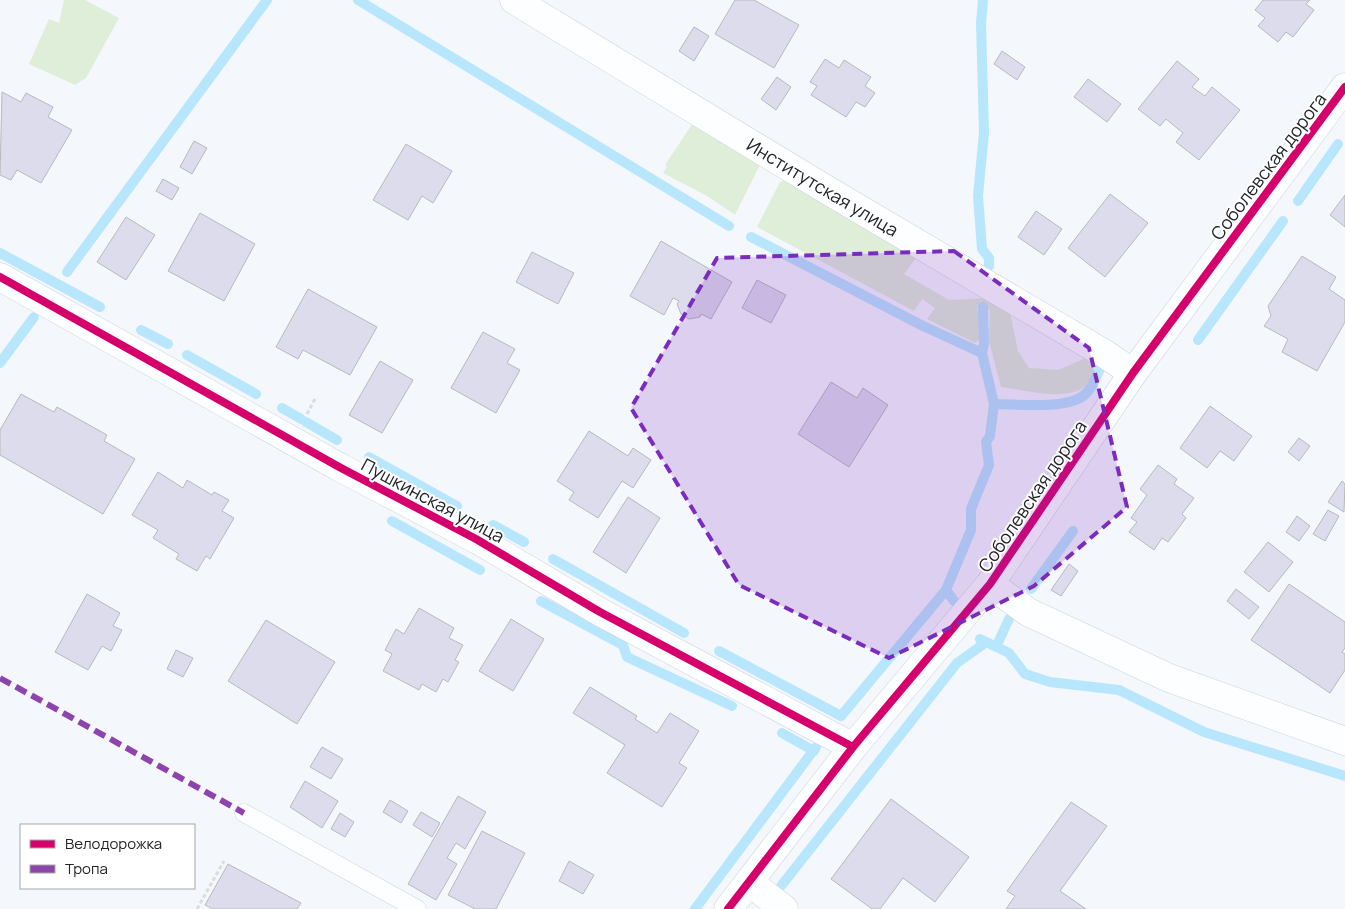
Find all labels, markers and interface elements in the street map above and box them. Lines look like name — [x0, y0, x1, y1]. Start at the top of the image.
street label: Соболевская дорога — [1205, 88, 1331, 244]
street label: Институтская улица — [742, 132, 903, 242]
street label: Соболевская дорога — [972, 415, 1092, 577]
street label: Пушкинская улица — [357, 452, 509, 548]
legend — [20, 824, 195, 889]
text: Велодорожка — [65, 833, 162, 854]
text: Тропа — [65, 858, 108, 879]

